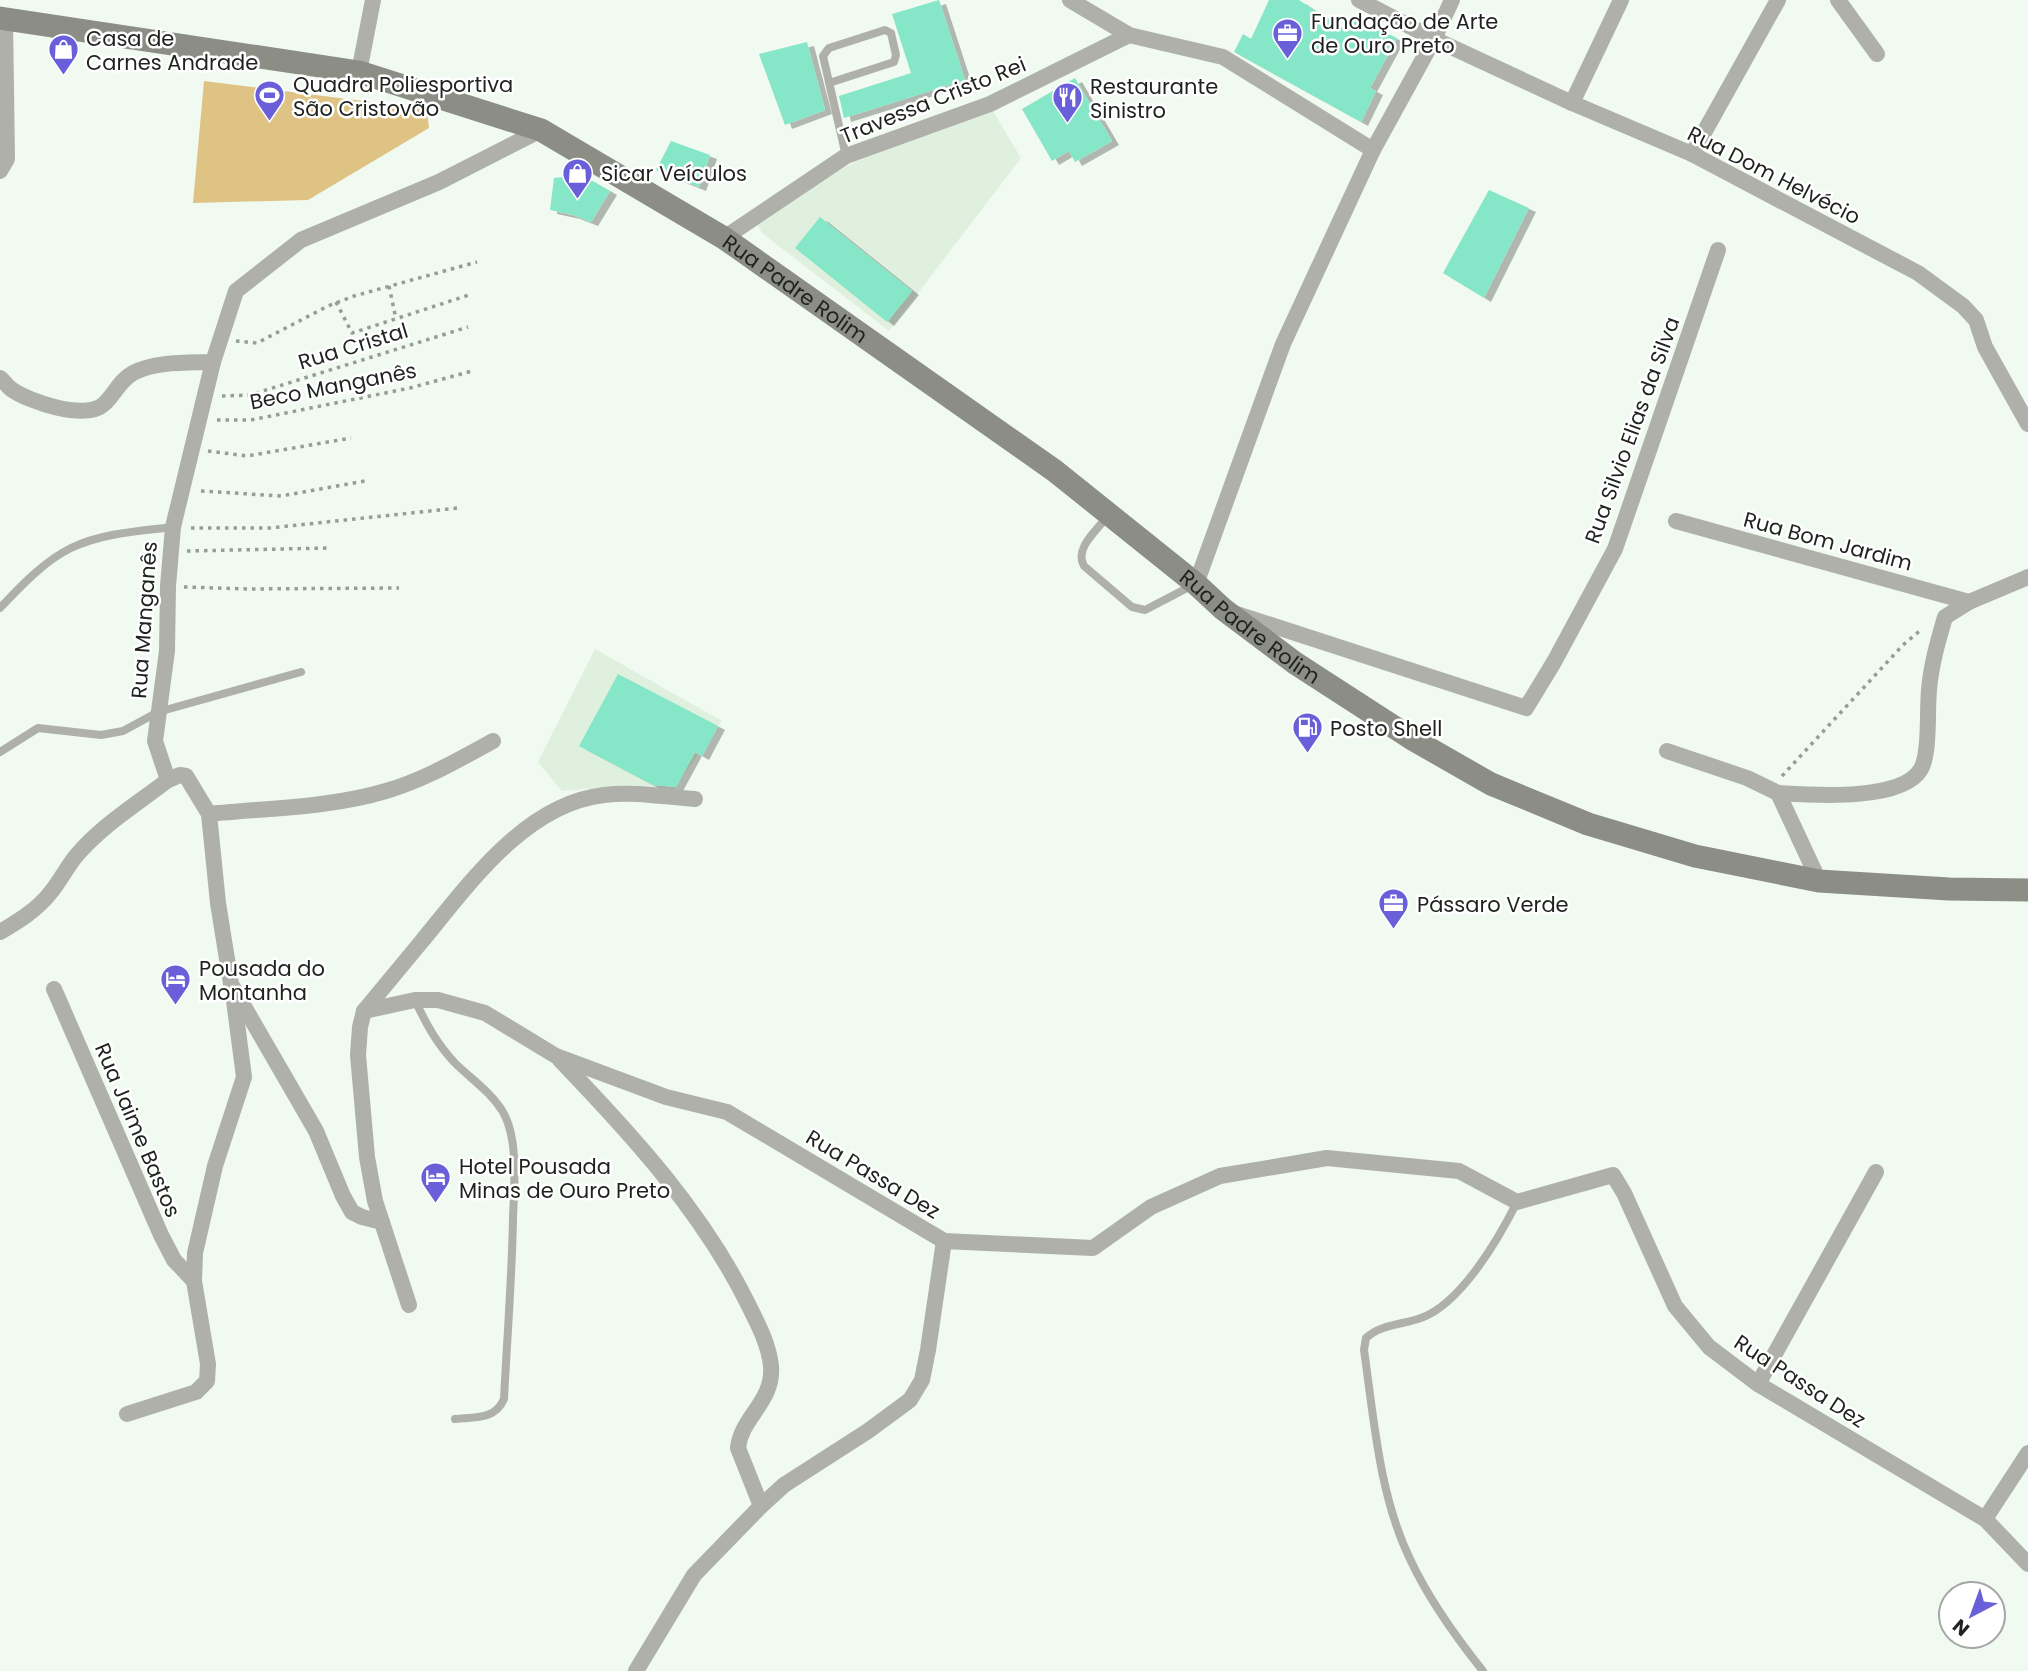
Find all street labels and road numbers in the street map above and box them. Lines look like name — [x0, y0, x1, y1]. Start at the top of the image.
street label: Travessa Cristo Rei — [836, 50, 1030, 150]
street label: Rua Dom Helvécio — [1683, 119, 1865, 231]
street label: Rua Padre Rolim — [717, 227, 874, 350]
street label: Rua Silvio Elias da Silva — [1577, 313, 1687, 547]
street label: Rua Cristal — [295, 316, 411, 376]
street label: Beco Manganês — [247, 356, 419, 416]
street label: Rua Bom Jardim — [1740, 505, 1916, 577]
street label: Rua Manganês — [124, 540, 164, 700]
street label: Rua Padre Rolim — [1174, 562, 1326, 690]
street label: Rua Jaime Bastos — [88, 1038, 188, 1222]
street label: Rua Passa Dez — [801, 1123, 945, 1225]
street label: Rua Passa Dez — [1729, 1328, 1871, 1434]

